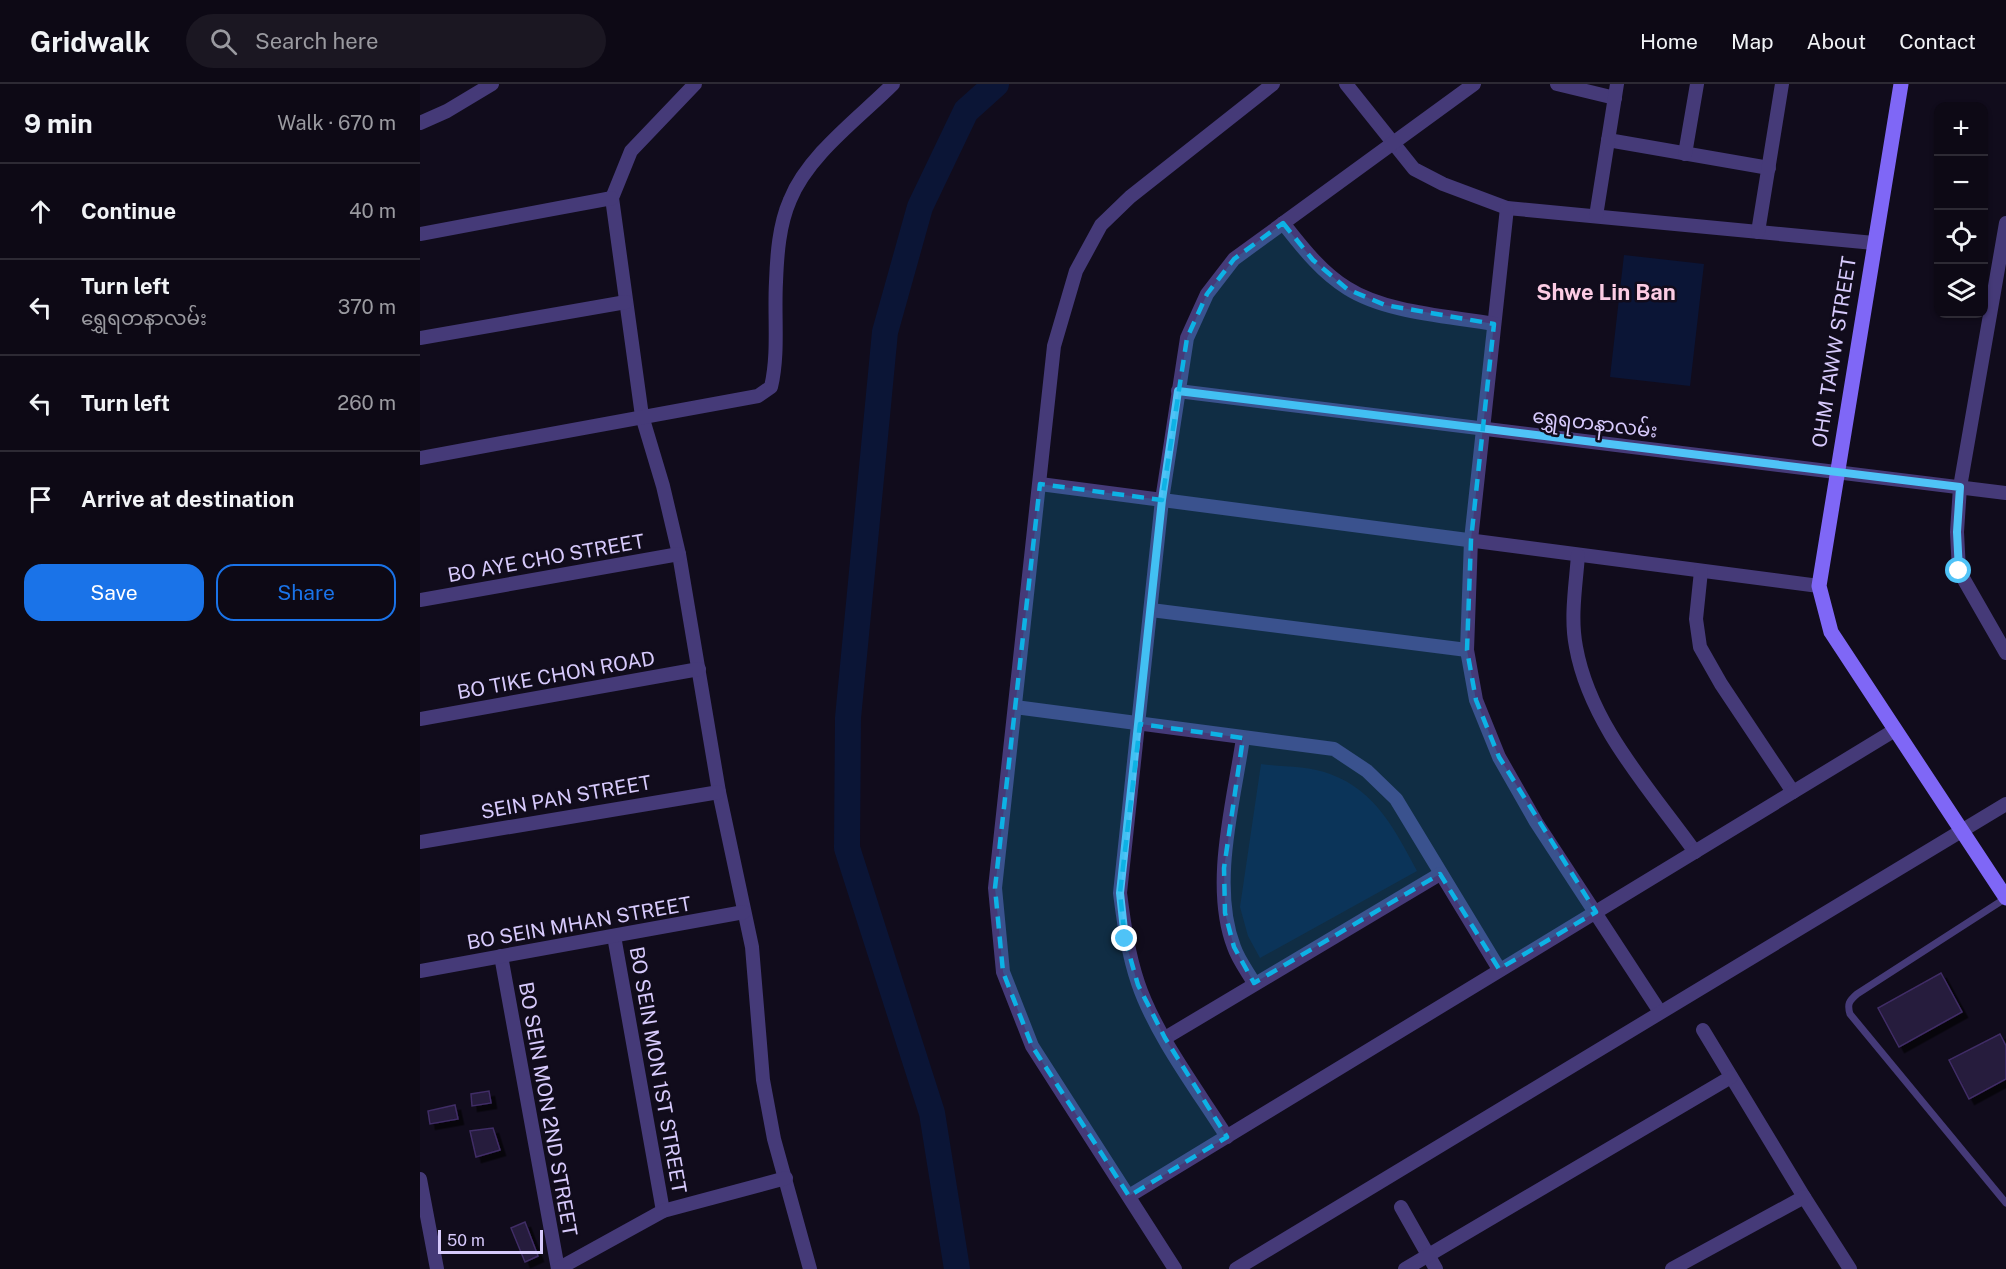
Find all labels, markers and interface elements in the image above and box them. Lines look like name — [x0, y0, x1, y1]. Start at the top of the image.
search box — [186, 14, 606, 68]
text: Gridwalk — [30, 25, 150, 58]
icon: search — [207, 25, 240, 58]
text: Search here — [255, 28, 379, 54]
text: Home — [1640, 29, 1698, 54]
text: Map — [1731, 29, 1774, 54]
text: About — [1807, 29, 1866, 54]
text: Contact — [1899, 29, 1976, 54]
map controls — [1934, 102, 1988, 318]
button: + — [1934, 102, 1988, 156]
text: 9 min — [24, 108, 93, 139]
text: Walk · 670 m — [277, 111, 396, 135]
button: − — [1934, 156, 1988, 210]
icon: ahead — [24, 195, 57, 228]
text: Continue — [81, 198, 176, 224]
text: 40 m — [349, 199, 396, 223]
button: locate — [1934, 210, 1988, 264]
street label: OHM TAWW STREET — [1807, 254, 1861, 449]
button: layers — [1934, 264, 1988, 318]
text: Turn left — [81, 273, 170, 299]
district label: Shwe Lin Ban — [1536, 279, 1676, 305]
icon: left — [24, 291, 57, 324]
text: 370 m — [338, 295, 396, 319]
text: ရွှေရတနာလမ်း — [81, 306, 207, 330]
icon: left — [24, 387, 57, 420]
text: Turn left — [81, 390, 170, 416]
text: 260 m — [337, 391, 396, 415]
street label: ရွှေရတနာလမ်း — [1531, 401, 1659, 447]
icon: arrive — [24, 483, 57, 516]
text: Arrive at destination — [81, 486, 294, 512]
street label: BO AYE CHO STREET — [446, 529, 646, 587]
route start — [1945, 557, 1971, 583]
button: Save — [24, 564, 204, 621]
button: Share — [216, 564, 396, 621]
street label: BO TIKE CHON ROAD — [455, 646, 657, 704]
street label: SEIN PAN STREET — [479, 770, 653, 824]
street label: BO SEIN MHAN STREET — [465, 891, 693, 955]
route end — [1111, 925, 1137, 951]
street label: BO SEIN MON 1ST STREET — [624, 945, 692, 1195]
street label: BO SEIN MON 2ND STREET — [514, 980, 582, 1238]
scale bar — [438, 1227, 543, 1254]
text: 50 m — [447, 1231, 485, 1250]

